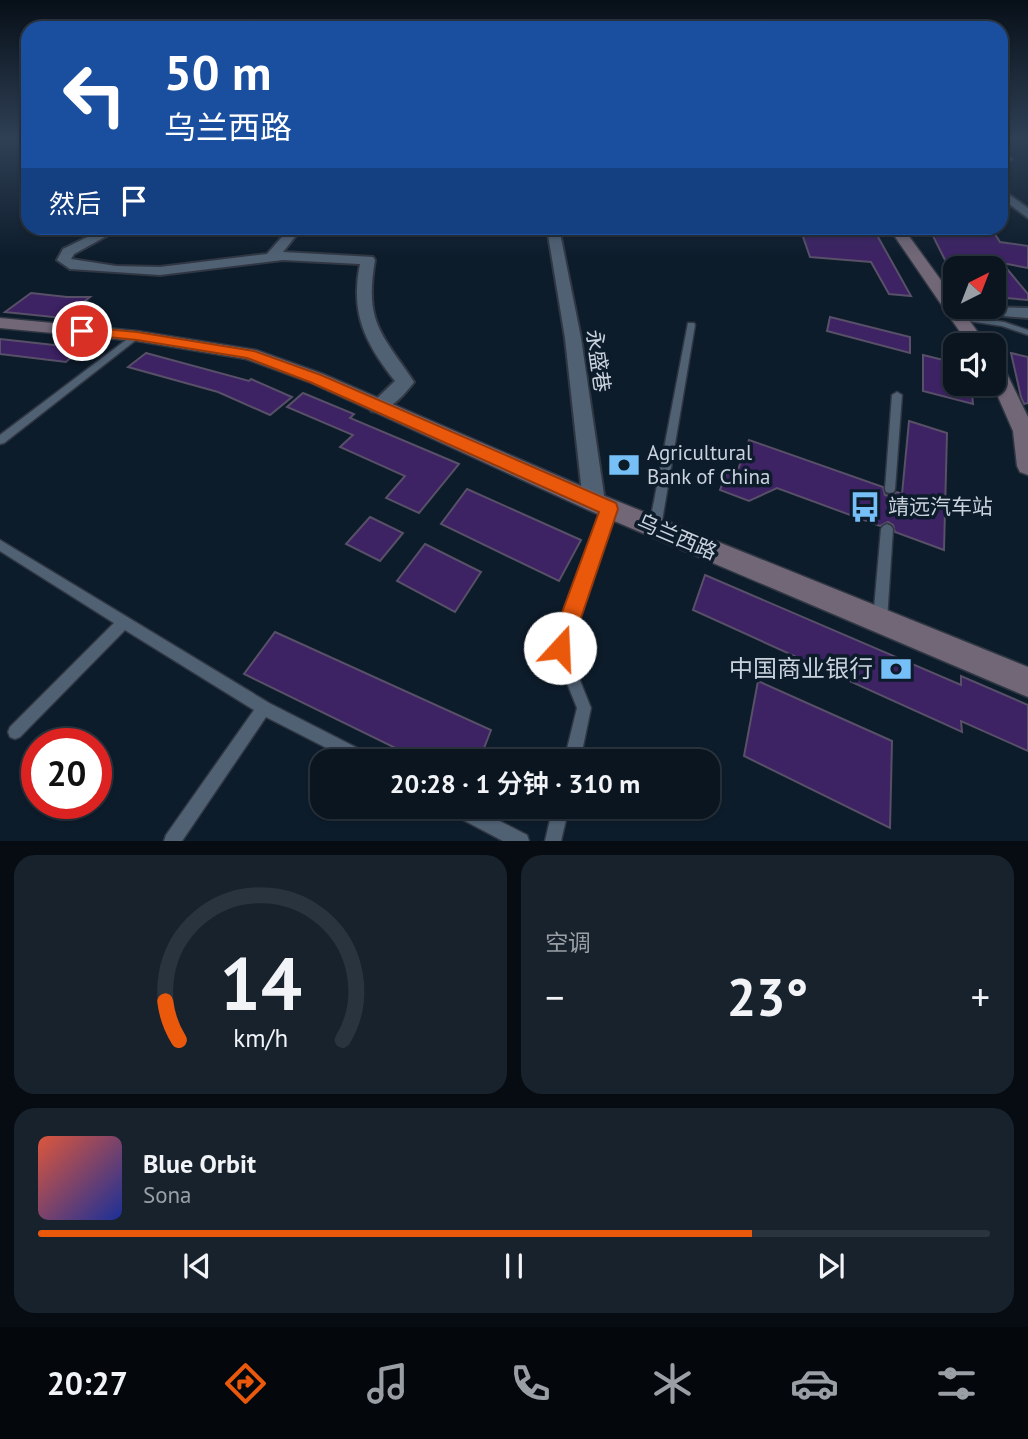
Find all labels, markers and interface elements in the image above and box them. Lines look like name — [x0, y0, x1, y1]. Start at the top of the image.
text: 50 m — [164, 40, 271, 104]
icon: left — [49, 49, 140, 140]
text: 乌兰西路 — [164, 106, 292, 148]
icon: arrive — [115, 182, 153, 220]
text: 然后 — [49, 187, 101, 220]
north arrow — [943, 256, 1006, 318]
map controls — [943, 256, 1006, 396]
pin — [52, 301, 112, 361]
icon: arrive — [63, 312, 101, 350]
street label: 永盛巷 — [581, 328, 616, 394]
button: sound — [943, 333, 1006, 396]
place label: Agricultural Bank of China — [647, 439, 771, 490]
bank icon: Agricultural Bank of China — [607, 448, 641, 482]
bus stop icon: 靖远汽车站 — [848, 490, 882, 524]
place label: 靖远汽车站 — [888, 493, 993, 520]
street label: 乌兰西路 — [633, 508, 721, 565]
position arrow — [523, 611, 597, 685]
bank icon: 中国商业银行 — [879, 652, 913, 686]
place label: 中国商业银行 — [729, 653, 873, 684]
speed limit sign: 20 — [21, 728, 112, 819]
text: 20:28 · 1 分钟 · 310 m — [390, 767, 640, 800]
text: 空调 — [545, 928, 591, 957]
text: 14 — [219, 937, 302, 1031]
text: 23° — [727, 963, 808, 1030]
text: − — [545, 972, 564, 1021]
text: + — [971, 972, 990, 1021]
text: km/h — [233, 1022, 288, 1054]
text: Blue Orbit — [143, 1147, 256, 1180]
text: Sona — [143, 1180, 192, 1209]
icon: previous — [178, 1247, 216, 1285]
icon: pause — [495, 1247, 533, 1285]
icon: next — [812, 1247, 850, 1285]
icon: directions — [221, 1359, 270, 1408]
icon: music — [363, 1359, 412, 1408]
icon: phone — [506, 1359, 555, 1408]
icon: climate — [648, 1359, 697, 1408]
icon: car — [790, 1359, 839, 1408]
icon: filters — [932, 1359, 981, 1408]
text: 20:27 — [47, 1362, 128, 1404]

